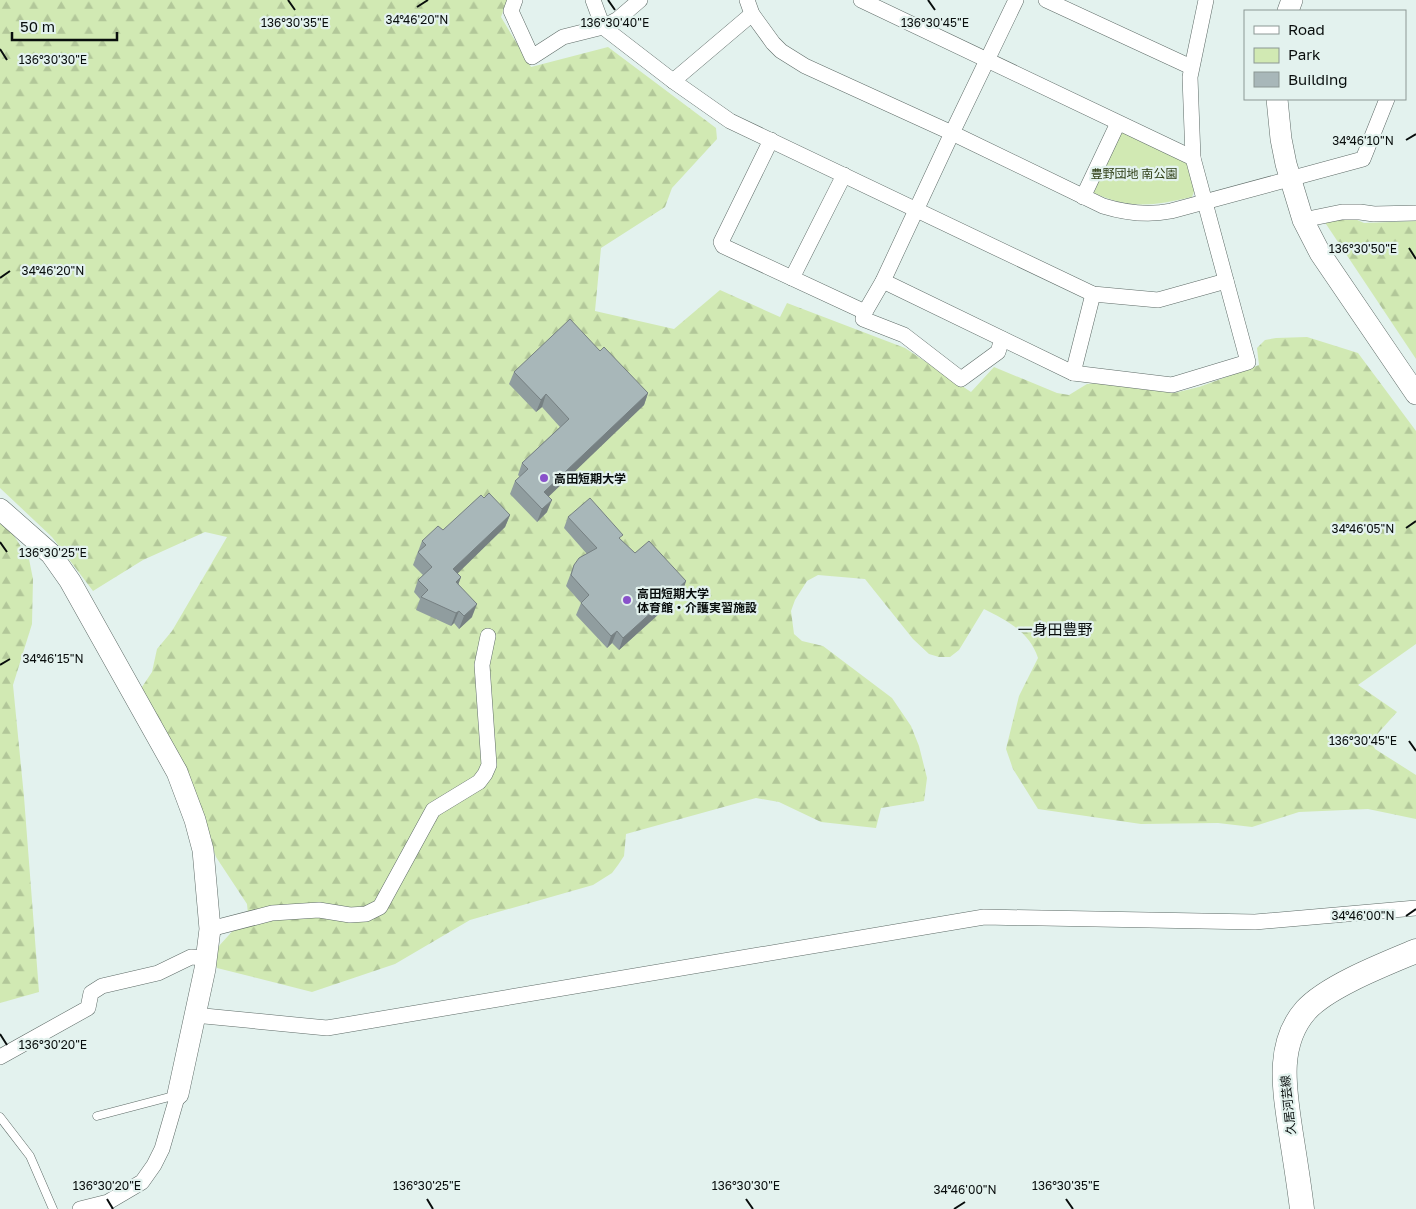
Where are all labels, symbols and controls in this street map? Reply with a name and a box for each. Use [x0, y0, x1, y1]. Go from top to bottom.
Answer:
scale bar [12, 10, 118, 42]
legend [1244, 10, 1406, 100]
text: 34°46'20"N [386, 12, 448, 27]
text: 136°30'35"E [261, 15, 329, 30]
text: 136°30'40"E [581, 15, 649, 30]
text: 136°30'45"E [901, 15, 969, 30]
text: 50 m [20, 17, 55, 35]
text: Road [1288, 20, 1325, 38]
text: Park [1288, 45, 1321, 63]
text: 136°30'30"E [19, 52, 87, 67]
text: Building [1288, 70, 1348, 88]
text: 34°46'10"N [1332, 133, 1394, 148]
park label: 豊野団地 南公園 [1090, 166, 1178, 181]
text: 136°30'50"E [1329, 241, 1397, 256]
text: 34°46'20"N [22, 263, 84, 278]
place label: 高田短期大学 [554, 471, 626, 486]
marker: 高田短期大学 [538, 472, 550, 484]
text: 34°46'05"N [1332, 521, 1394, 536]
text: 136°30'25"E [19, 545, 87, 560]
place label: 高田短期大学 体育館・介護実習施設 [637, 586, 757, 615]
marker: 高田短期大学 体育館・介護実習施設 [621, 594, 633, 606]
district label: 一身田豊野 [1017, 620, 1093, 638]
text: 34°46'15"N [22, 651, 84, 666]
text: 136°30'45"E [1329, 733, 1397, 748]
text: 34°46'00"N [1331, 908, 1395, 923]
text: 136°30'20"E [19, 1037, 87, 1052]
street label: 久居河芸線 [1277, 1074, 1299, 1136]
text: 136°30'20"E [73, 1178, 141, 1193]
text: 136°30'25"E [393, 1178, 461, 1193]
text: 136°30'30"E [712, 1178, 780, 1193]
text: 136°30'35"E [1032, 1178, 1100, 1193]
text: 34°46'00"N [933, 1182, 997, 1197]

